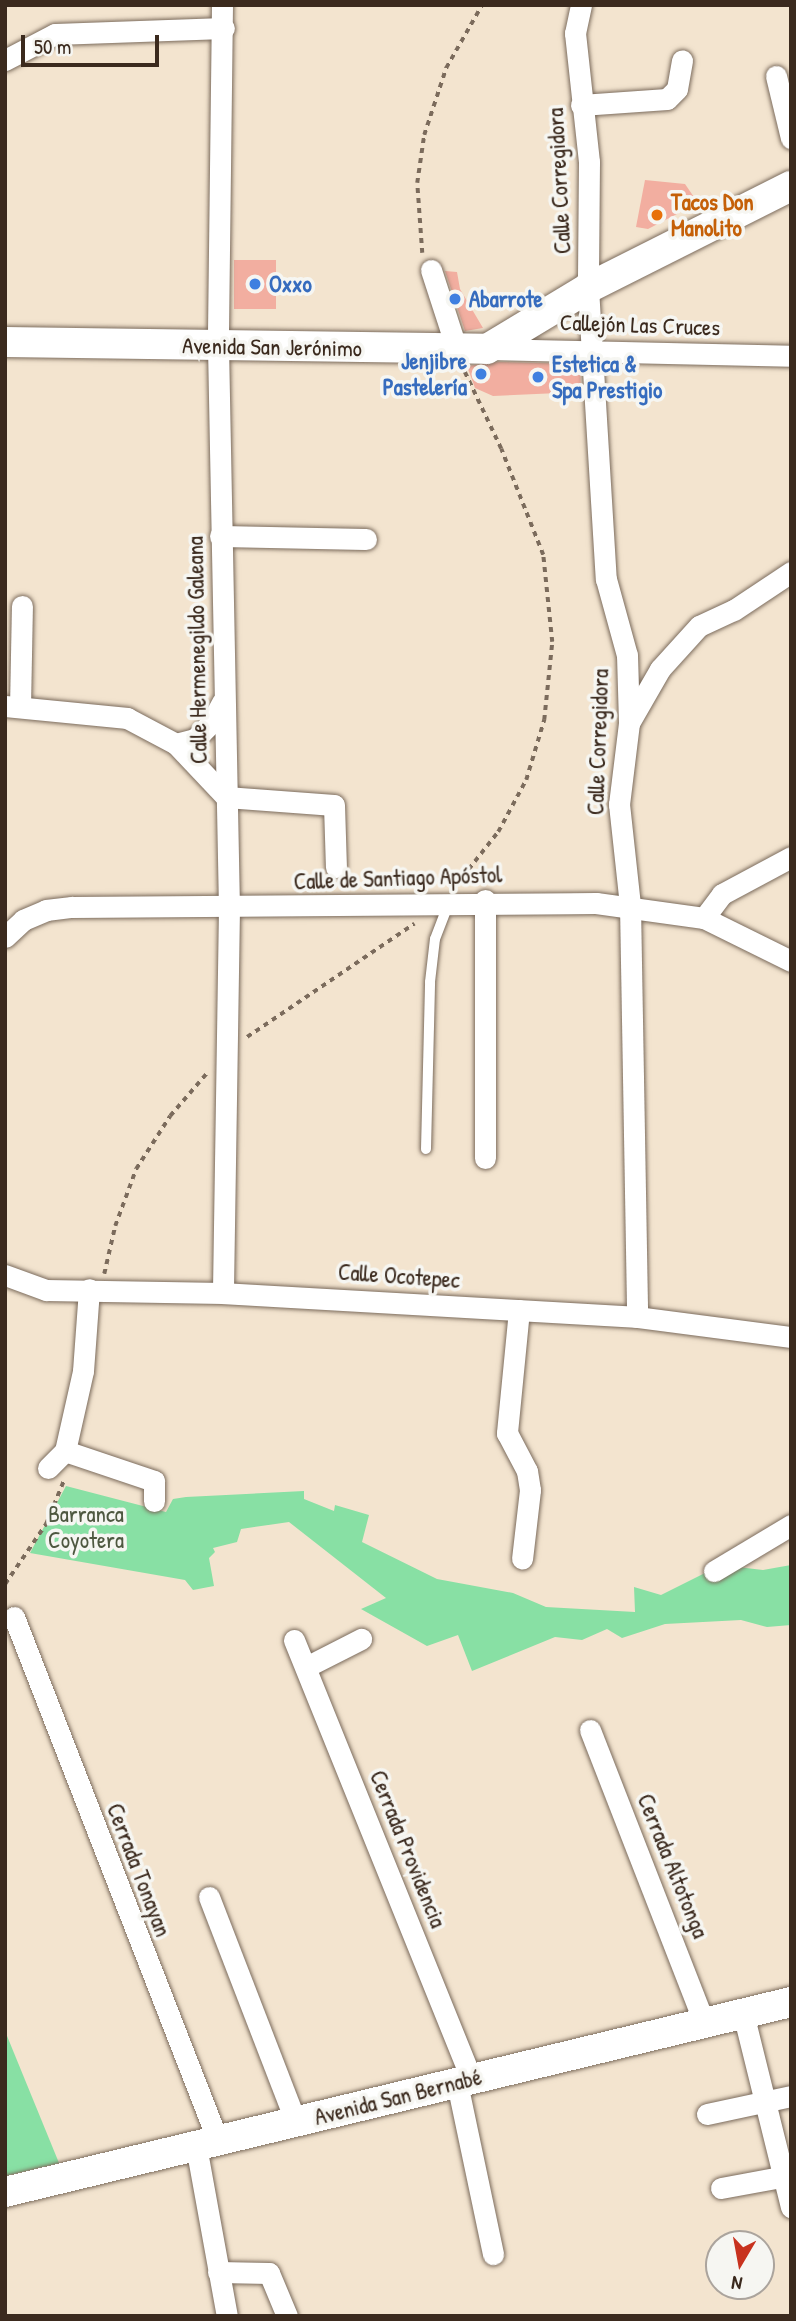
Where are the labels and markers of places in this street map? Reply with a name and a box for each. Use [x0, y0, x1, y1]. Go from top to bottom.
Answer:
place label: Tacos Don Manolito [671, 188, 754, 242]
marker: Tacos Don Manolito [649, 207, 665, 223]
place label: Oxxo [269, 270, 312, 298]
marker: Oxxo [247, 276, 263, 292]
place label: Abarrote [469, 285, 543, 313]
marker: Abarrote [447, 291, 463, 307]
place label: Jenjibre Pastelería [383, 347, 467, 401]
place label: Estetica & Spa Prestigio [552, 350, 662, 404]
marker: Jenjibre Pastelería [473, 366, 489, 382]
marker: Estetica & Spa Prestigio [530, 369, 546, 385]

